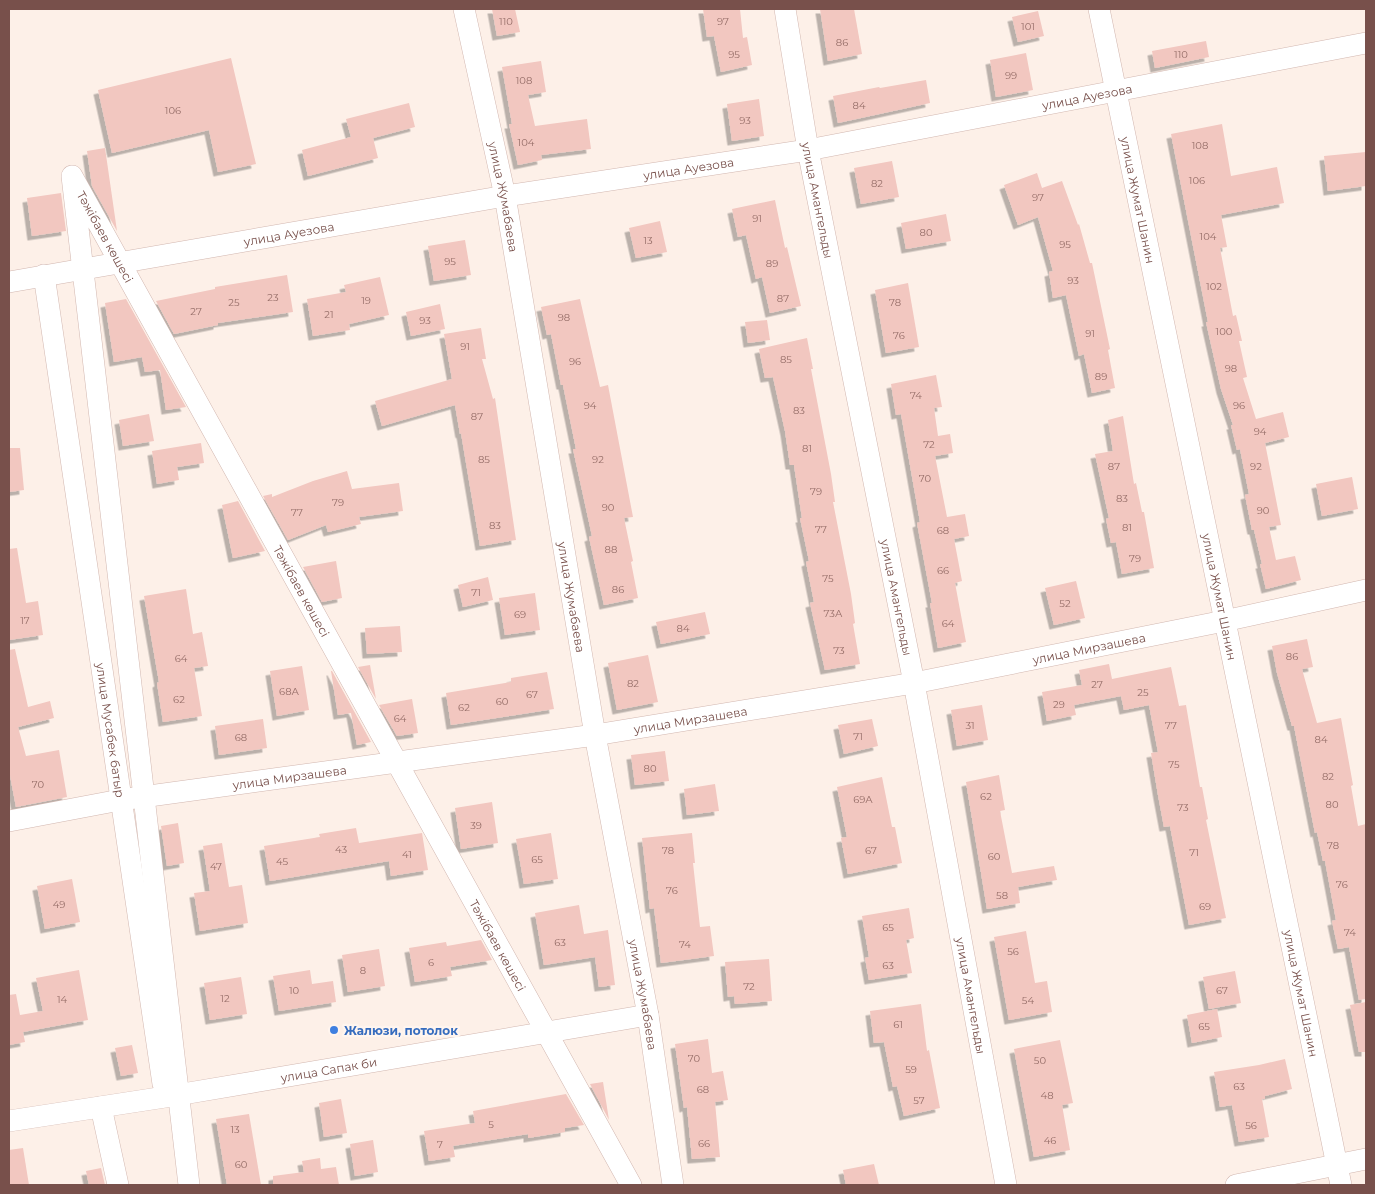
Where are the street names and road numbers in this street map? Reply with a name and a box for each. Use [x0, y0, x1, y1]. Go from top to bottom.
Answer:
street label: улица Ауезова [1040, 81, 1133, 113]
street label: улица Жумат Шанин [1118, 134, 1159, 265]
street label: улица Жумабаева [486, 139, 522, 253]
street label: улица Амангельды [799, 140, 837, 260]
street label: улица Ауезова [641, 154, 735, 183]
street label: Тәжібаев көшесі [74, 188, 137, 285]
street label: улица Ауезова [241, 218, 335, 249]
street label: улица Жумат Шанин [1199, 531, 1240, 661]
street label: улица Амангельды [878, 537, 916, 657]
street label: улица Жумабаева [555, 539, 589, 654]
street label: Тәжібаев көшесі [270, 542, 333, 639]
street label: улица Мирзашева [1030, 629, 1147, 667]
street label: улица Мусабек батыр [93, 661, 128, 799]
street label: улица Мирзашева [631, 703, 748, 736]
street label: улица Мирзашева [230, 762, 347, 792]
street label: Тәжібаев көшесі [467, 897, 529, 994]
street label: улица Жумат Шанин [1281, 928, 1322, 1058]
street label: улица Амангельды [953, 935, 989, 1055]
street label: улица Жумабаева [626, 937, 661, 1051]
street label: улица Сапак би [278, 1054, 378, 1085]

